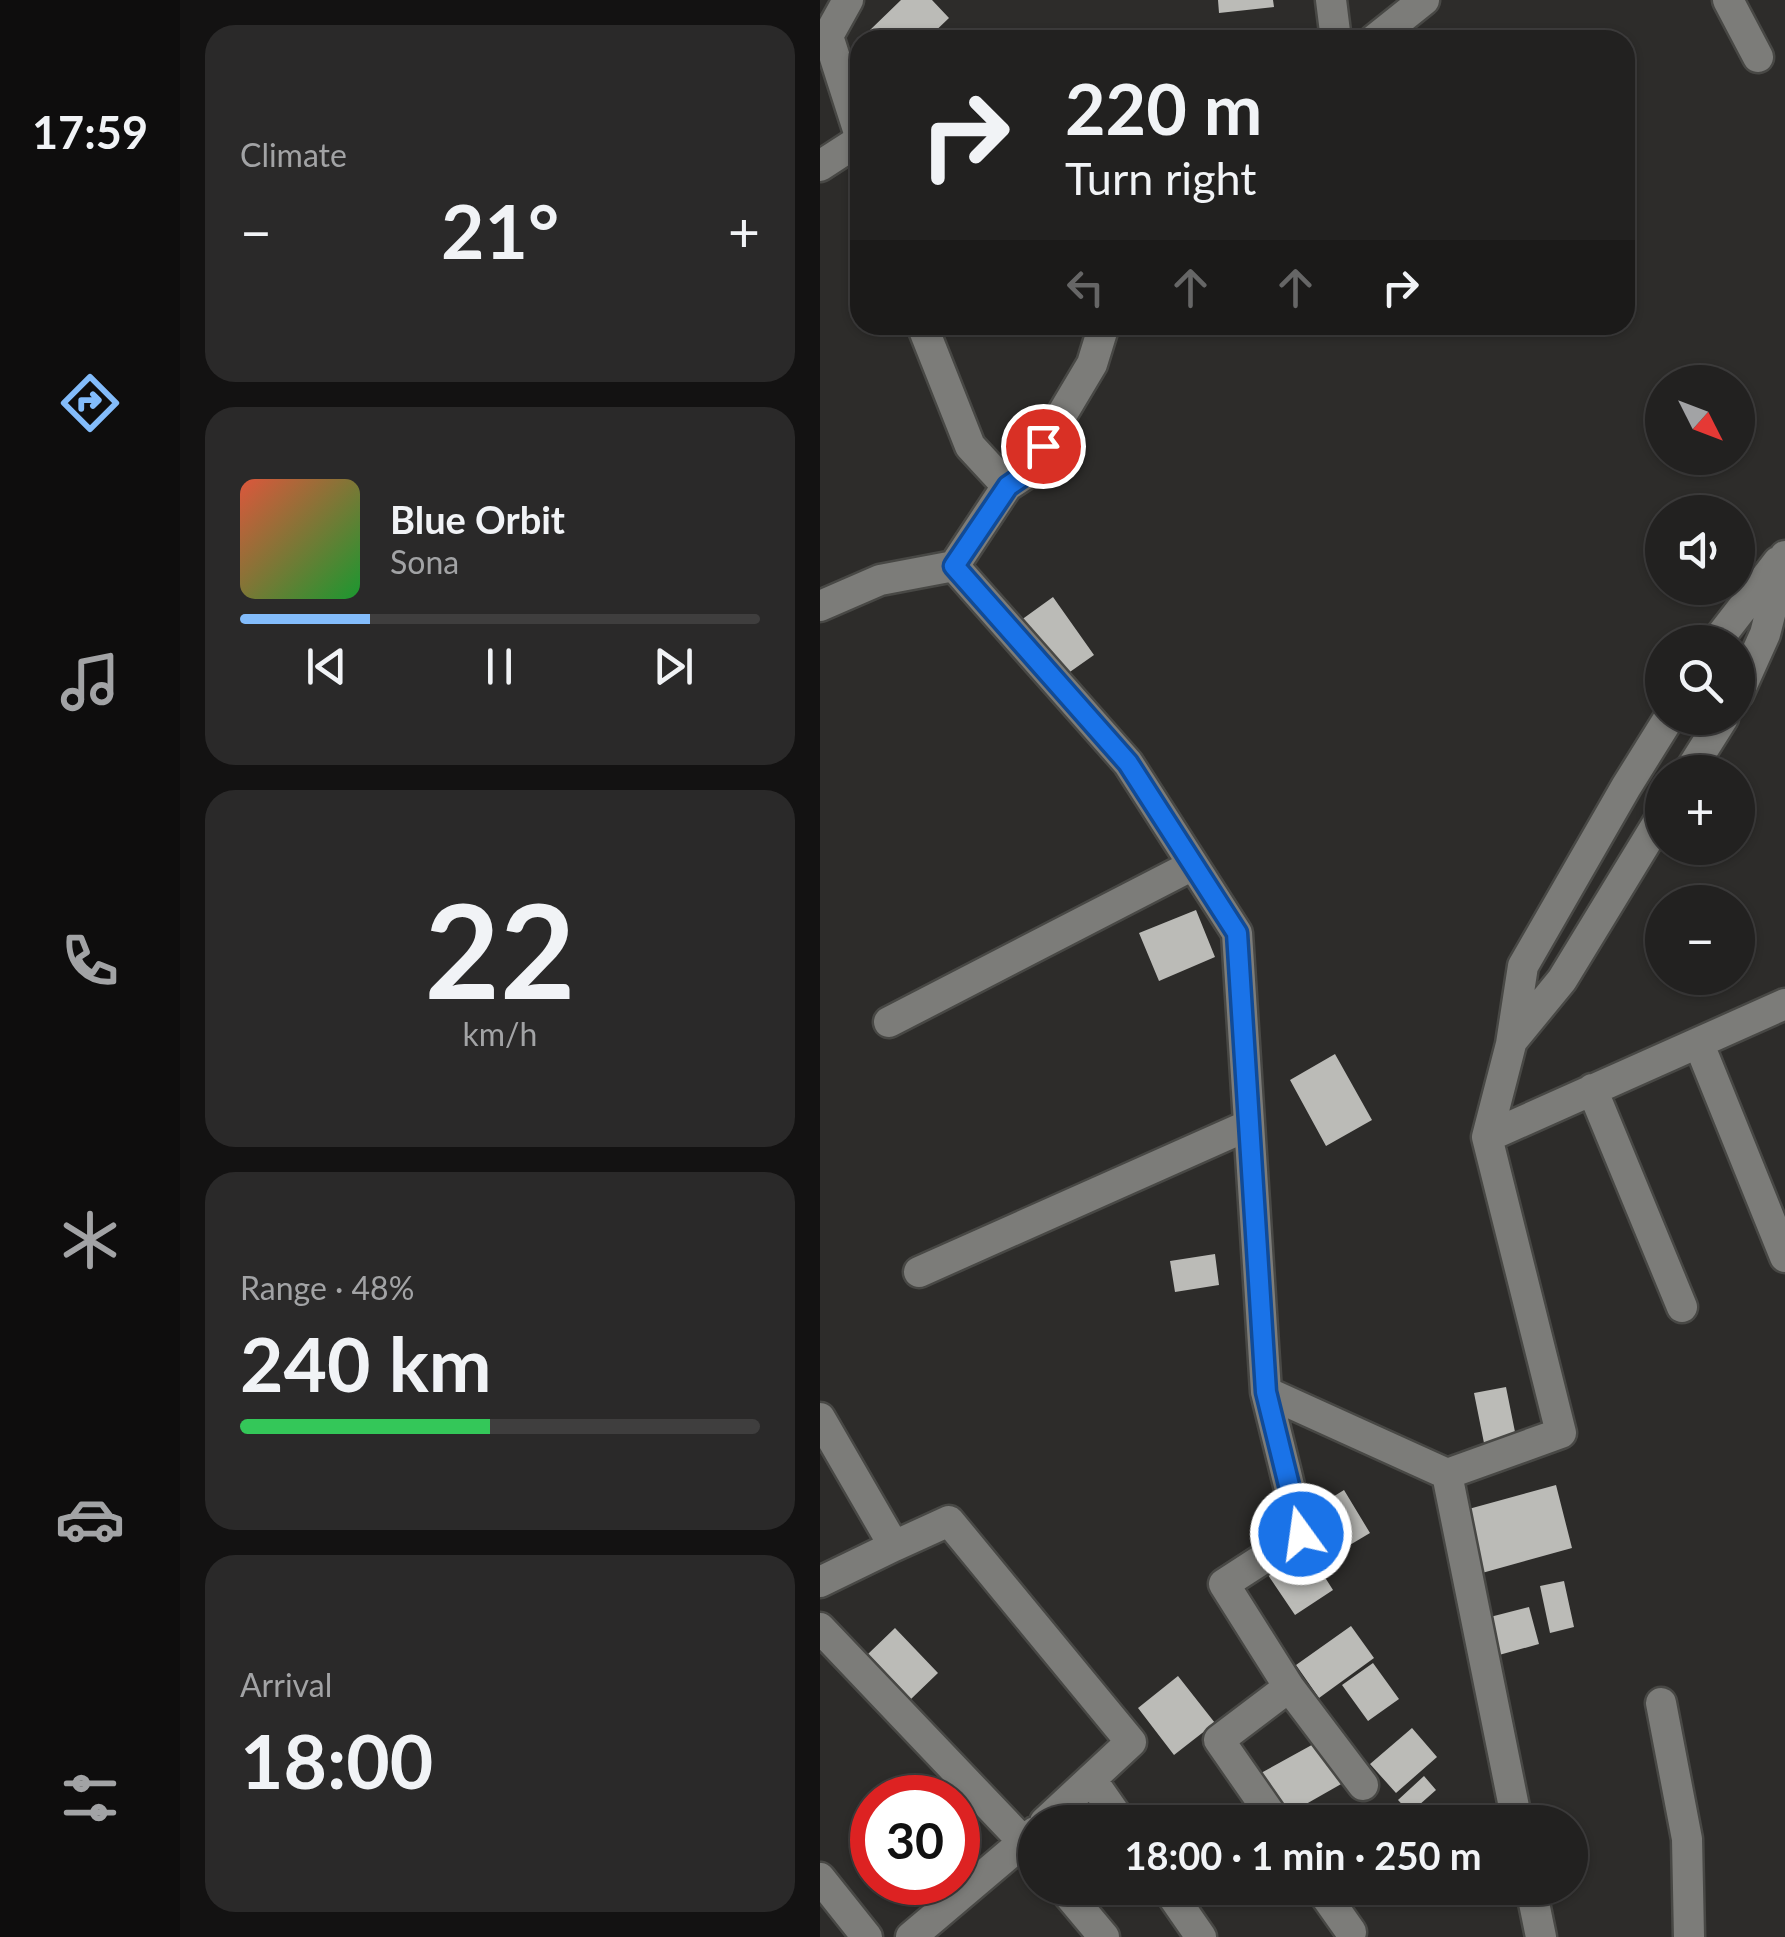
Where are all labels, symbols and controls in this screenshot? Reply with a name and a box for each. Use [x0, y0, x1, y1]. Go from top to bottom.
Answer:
text: 220 m [1065, 66, 1262, 150]
icon: right [900, 70, 1030, 200]
text: 17:59 [32, 105, 148, 159]
text: Climate [240, 135, 347, 174]
text: Turn right [1065, 151, 1256, 205]
text: 21° [441, 185, 559, 275]
text: − [240, 198, 272, 264]
text: + [728, 198, 760, 264]
icon: left [1058, 260, 1113, 315]
icon: ahead [1163, 260, 1218, 315]
icon: ahead [1268, 260, 1323, 315]
icon: right [1373, 260, 1428, 315]
north arrow [1645, 365, 1755, 475]
map controls [1645, 365, 1755, 995]
icon: directions [55, 368, 125, 438]
pin [1001, 404, 1086, 489]
icon: arrive [1016, 419, 1071, 474]
button: sound [1645, 495, 1755, 605]
text: Blue Orbit [390, 496, 565, 542]
text: Sona [390, 542, 459, 581]
button: search [1645, 625, 1755, 735]
icon: previous [299, 639, 354, 694]
icon: pause [472, 639, 527, 694]
icon: next [646, 639, 701, 694]
icon: music [55, 647, 125, 717]
button: + [1645, 755, 1755, 865]
text: 22 [425, 871, 575, 1027]
button: − [1645, 885, 1755, 995]
icon: phone [55, 926, 125, 996]
text: km/h [463, 1014, 537, 1053]
icon: climate [55, 1205, 125, 1275]
text: Range · 48% [240, 1268, 414, 1307]
text: 240 km [240, 1318, 492, 1408]
position arrow [1249, 1482, 1353, 1586]
icon: car [55, 1484, 125, 1554]
text: Arrival [240, 1665, 332, 1704]
text: 18:00 [240, 1715, 433, 1805]
icon: filters [55, 1763, 125, 1833]
speed limit sign: 30 [850, 1775, 980, 1905]
text: 18:00 · 1 min · 250 m [1124, 1832, 1482, 1878]

